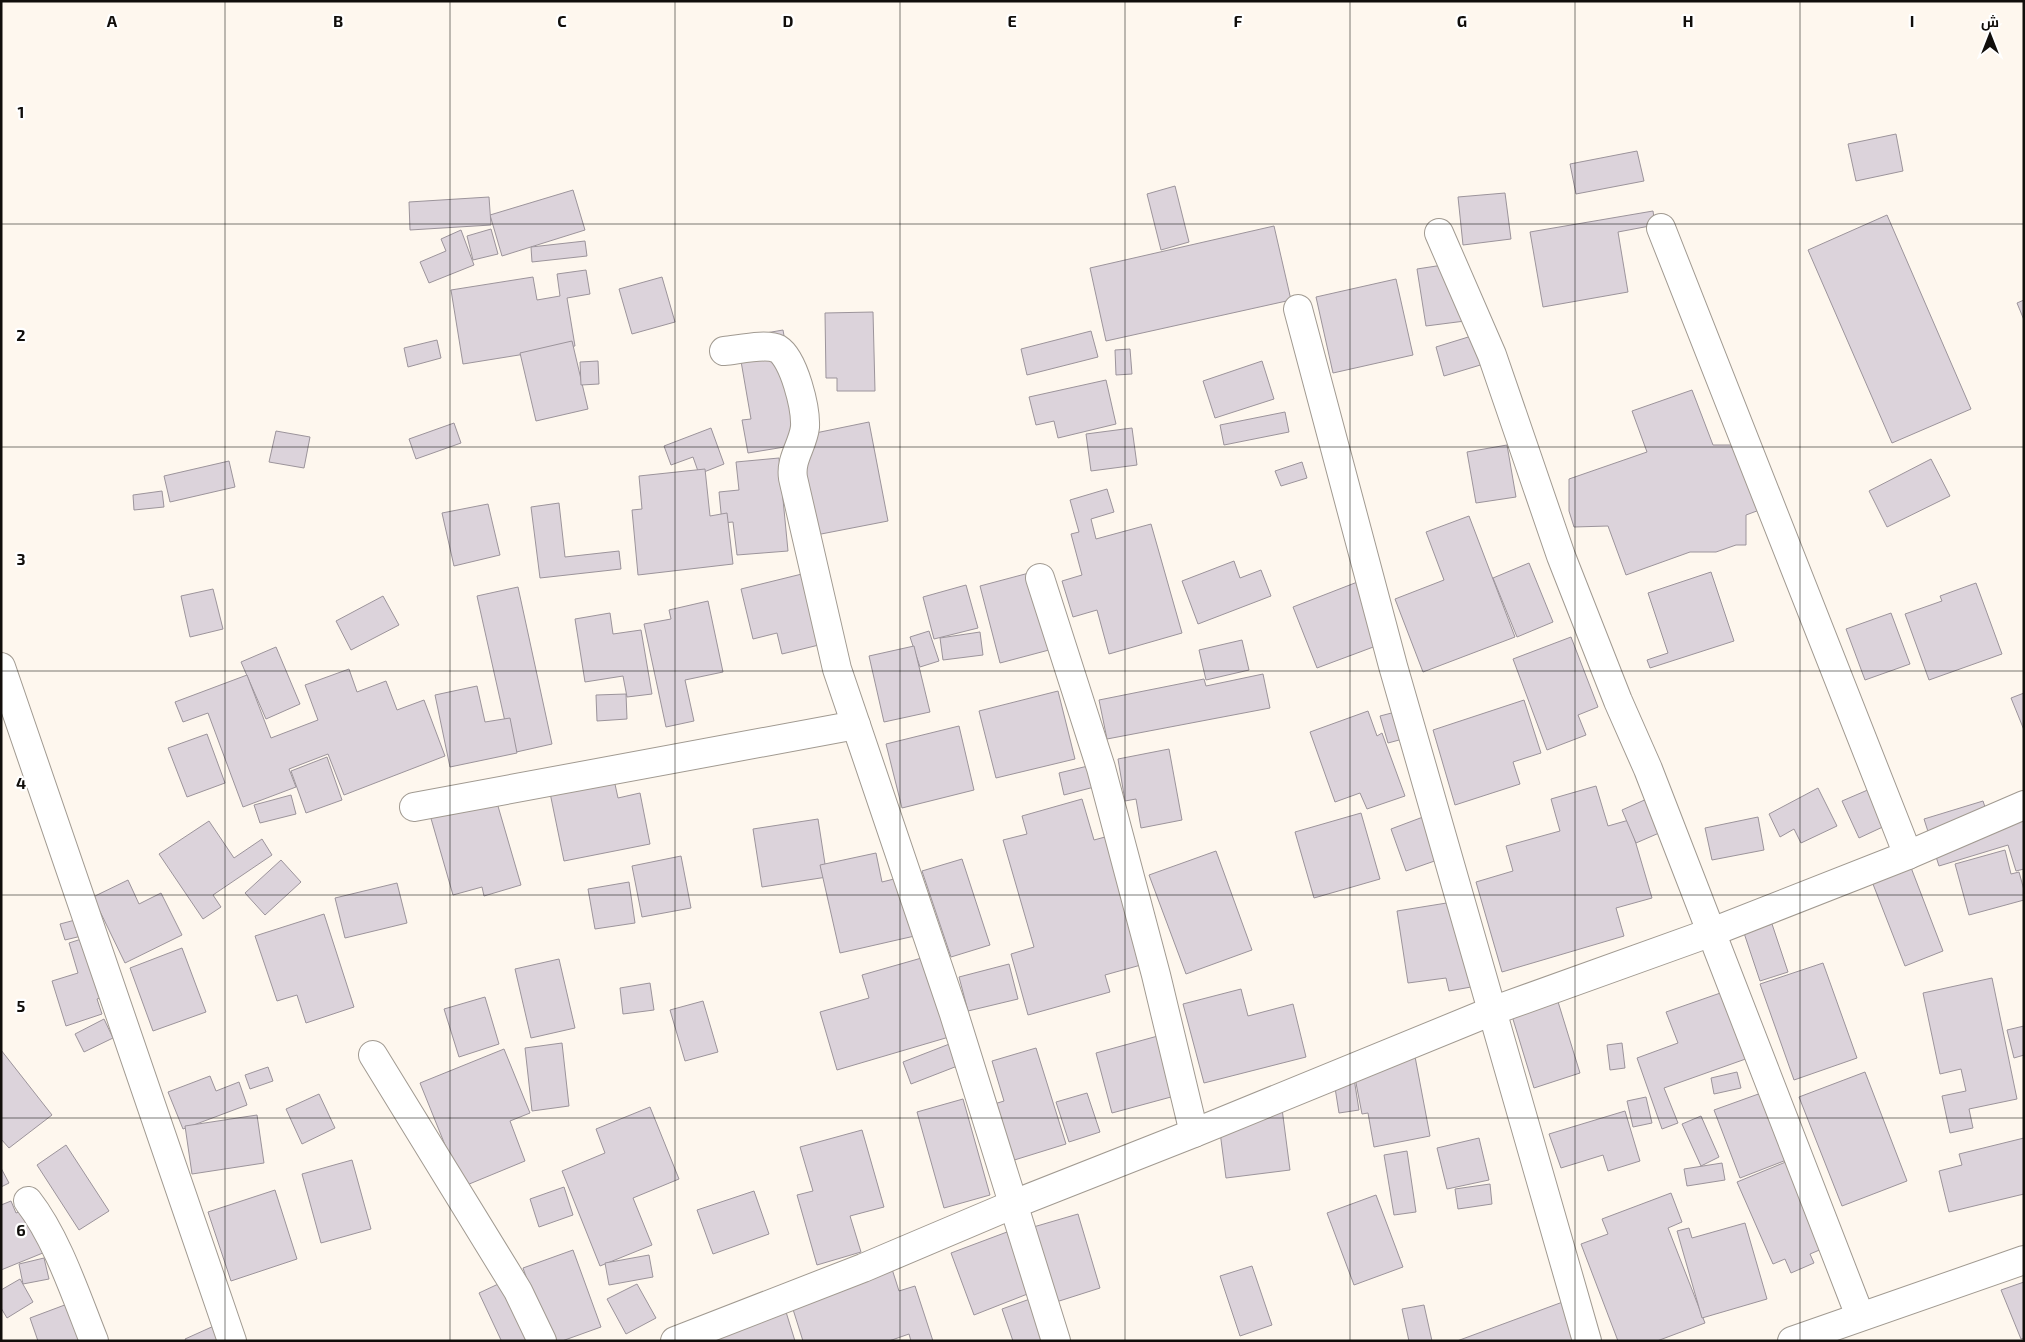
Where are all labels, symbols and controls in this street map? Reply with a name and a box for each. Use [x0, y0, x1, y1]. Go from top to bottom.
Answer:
north arrow [1965, 10, 2015, 60]
text: A [107, 11, 118, 30]
text: B [333, 11, 343, 30]
text: C [557, 11, 567, 30]
text: D [783, 11, 794, 30]
text: E [1007, 11, 1017, 30]
text: F [1234, 11, 1243, 30]
text: G [1457, 11, 1467, 30]
text: H [1682, 11, 1694, 30]
text: I [1910, 11, 1914, 30]
text: ش [1981, 13, 1999, 31]
text: 1 [18, 102, 24, 121]
text: 2 [16, 325, 26, 344]
text: 3 [16, 549, 26, 568]
text: 4 [16, 773, 26, 792]
text: 5 [17, 996, 26, 1015]
text: 6 [16, 1220, 26, 1239]

